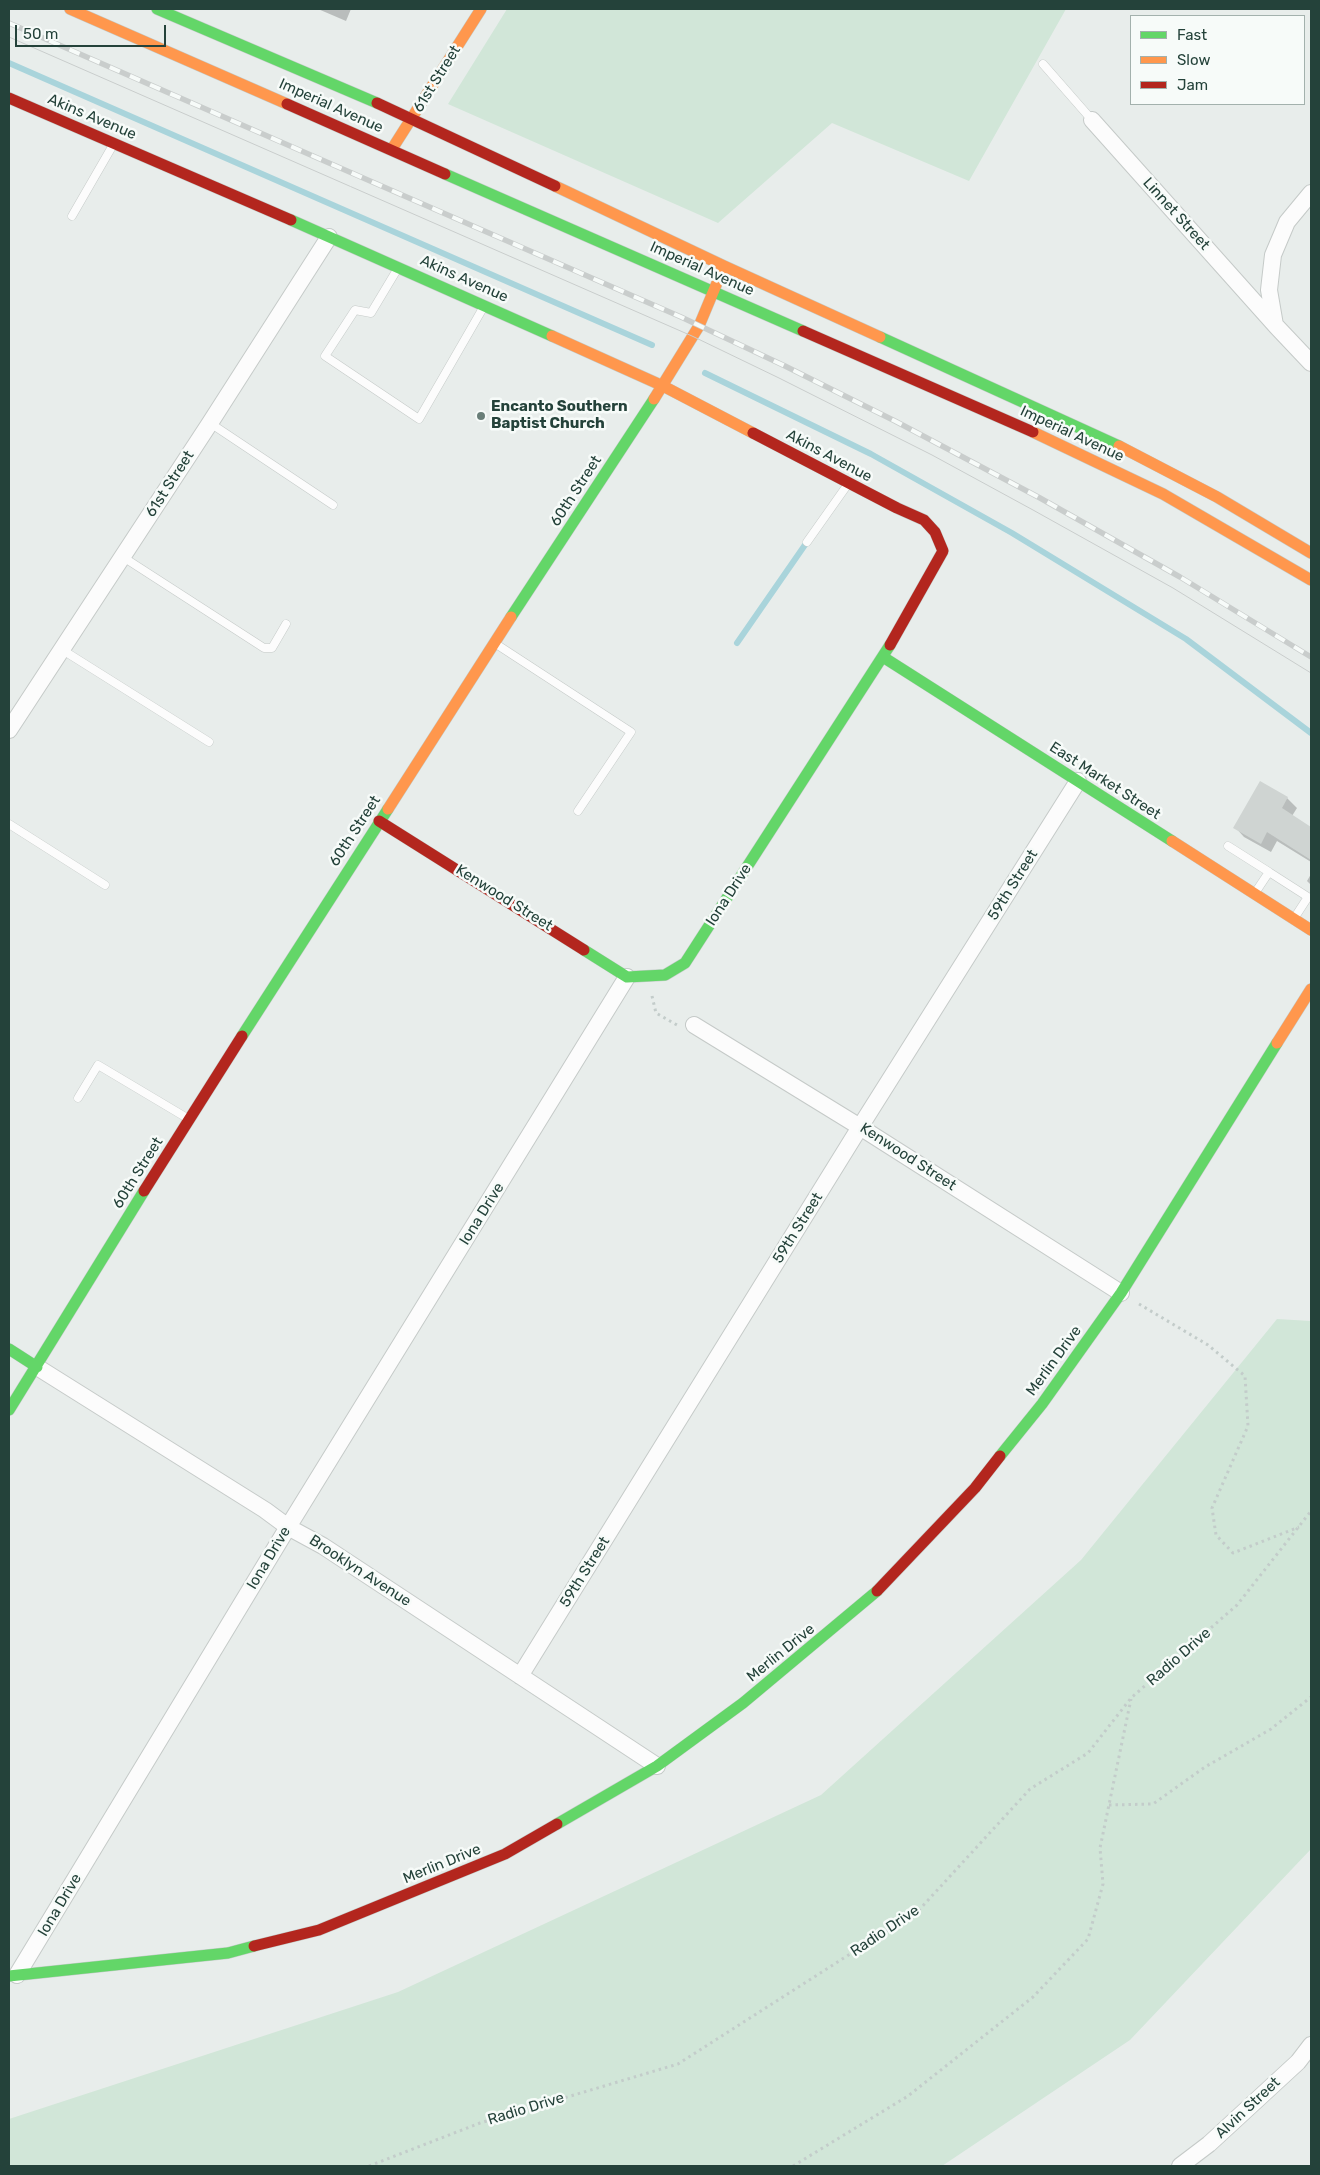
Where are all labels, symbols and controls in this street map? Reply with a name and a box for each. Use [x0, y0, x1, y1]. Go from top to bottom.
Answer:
scale bar [18, 15, 169, 47]
legend [1130, 15, 1305, 105]
text: 50 m [23, 25, 58, 43]
text: Fast [1177, 26, 1207, 44]
street label: 61st Street [409, 42, 465, 116]
text: Slow [1177, 51, 1210, 69]
street label: Imperial Avenue [276, 75, 386, 137]
text: Jam [1177, 76, 1208, 94]
street label: Akins Avenue [45, 90, 139, 144]
street label: Linnet Street [1139, 174, 1213, 254]
street label: Imperial Avenue [647, 238, 757, 300]
street label: Akins Avenue [417, 252, 511, 306]
place label: Encanto Southern Baptist Church [491, 398, 628, 433]
street label: Imperial Avenue [1017, 402, 1127, 466]
marker: Encanto Southern Baptist Church [475, 410, 487, 422]
street label: Akins Avenue [783, 426, 875, 486]
street label: 61st Street [142, 447, 198, 521]
street label: 60th Street [547, 452, 605, 530]
street label: East Market Street [1046, 738, 1164, 824]
street label: 60th Street [326, 792, 384, 870]
street label: 59th Street [984, 846, 1042, 924]
street label: Kenwood Street [452, 861, 556, 935]
street label: Iona Drive [702, 861, 756, 929]
street label: Kenwood Street [857, 1119, 959, 1195]
street label: 60th Street [109, 1134, 167, 1212]
street label: Iona Drive [456, 1180, 508, 1248]
street label: 59th Street [769, 1189, 827, 1267]
street label: Merlin Drive [1023, 1322, 1085, 1400]
street label: Iona Drive [243, 1523, 295, 1593]
street label: Brooklyn Avenue [306, 1531, 414, 1611]
street label: 59th Street [556, 1533, 614, 1611]
street label: Merlin Drive [743, 1620, 819, 1686]
street label: Radio Drive [1143, 1624, 1215, 1690]
street label: Merlin Drive [401, 1840, 483, 1888]
street label: Iona Drive [34, 1870, 86, 1940]
street label: Radio Drive [847, 1901, 923, 1961]
street label: Alvin Street [1212, 2074, 1284, 2142]
street label: Radio Drive [486, 2089, 566, 2129]

